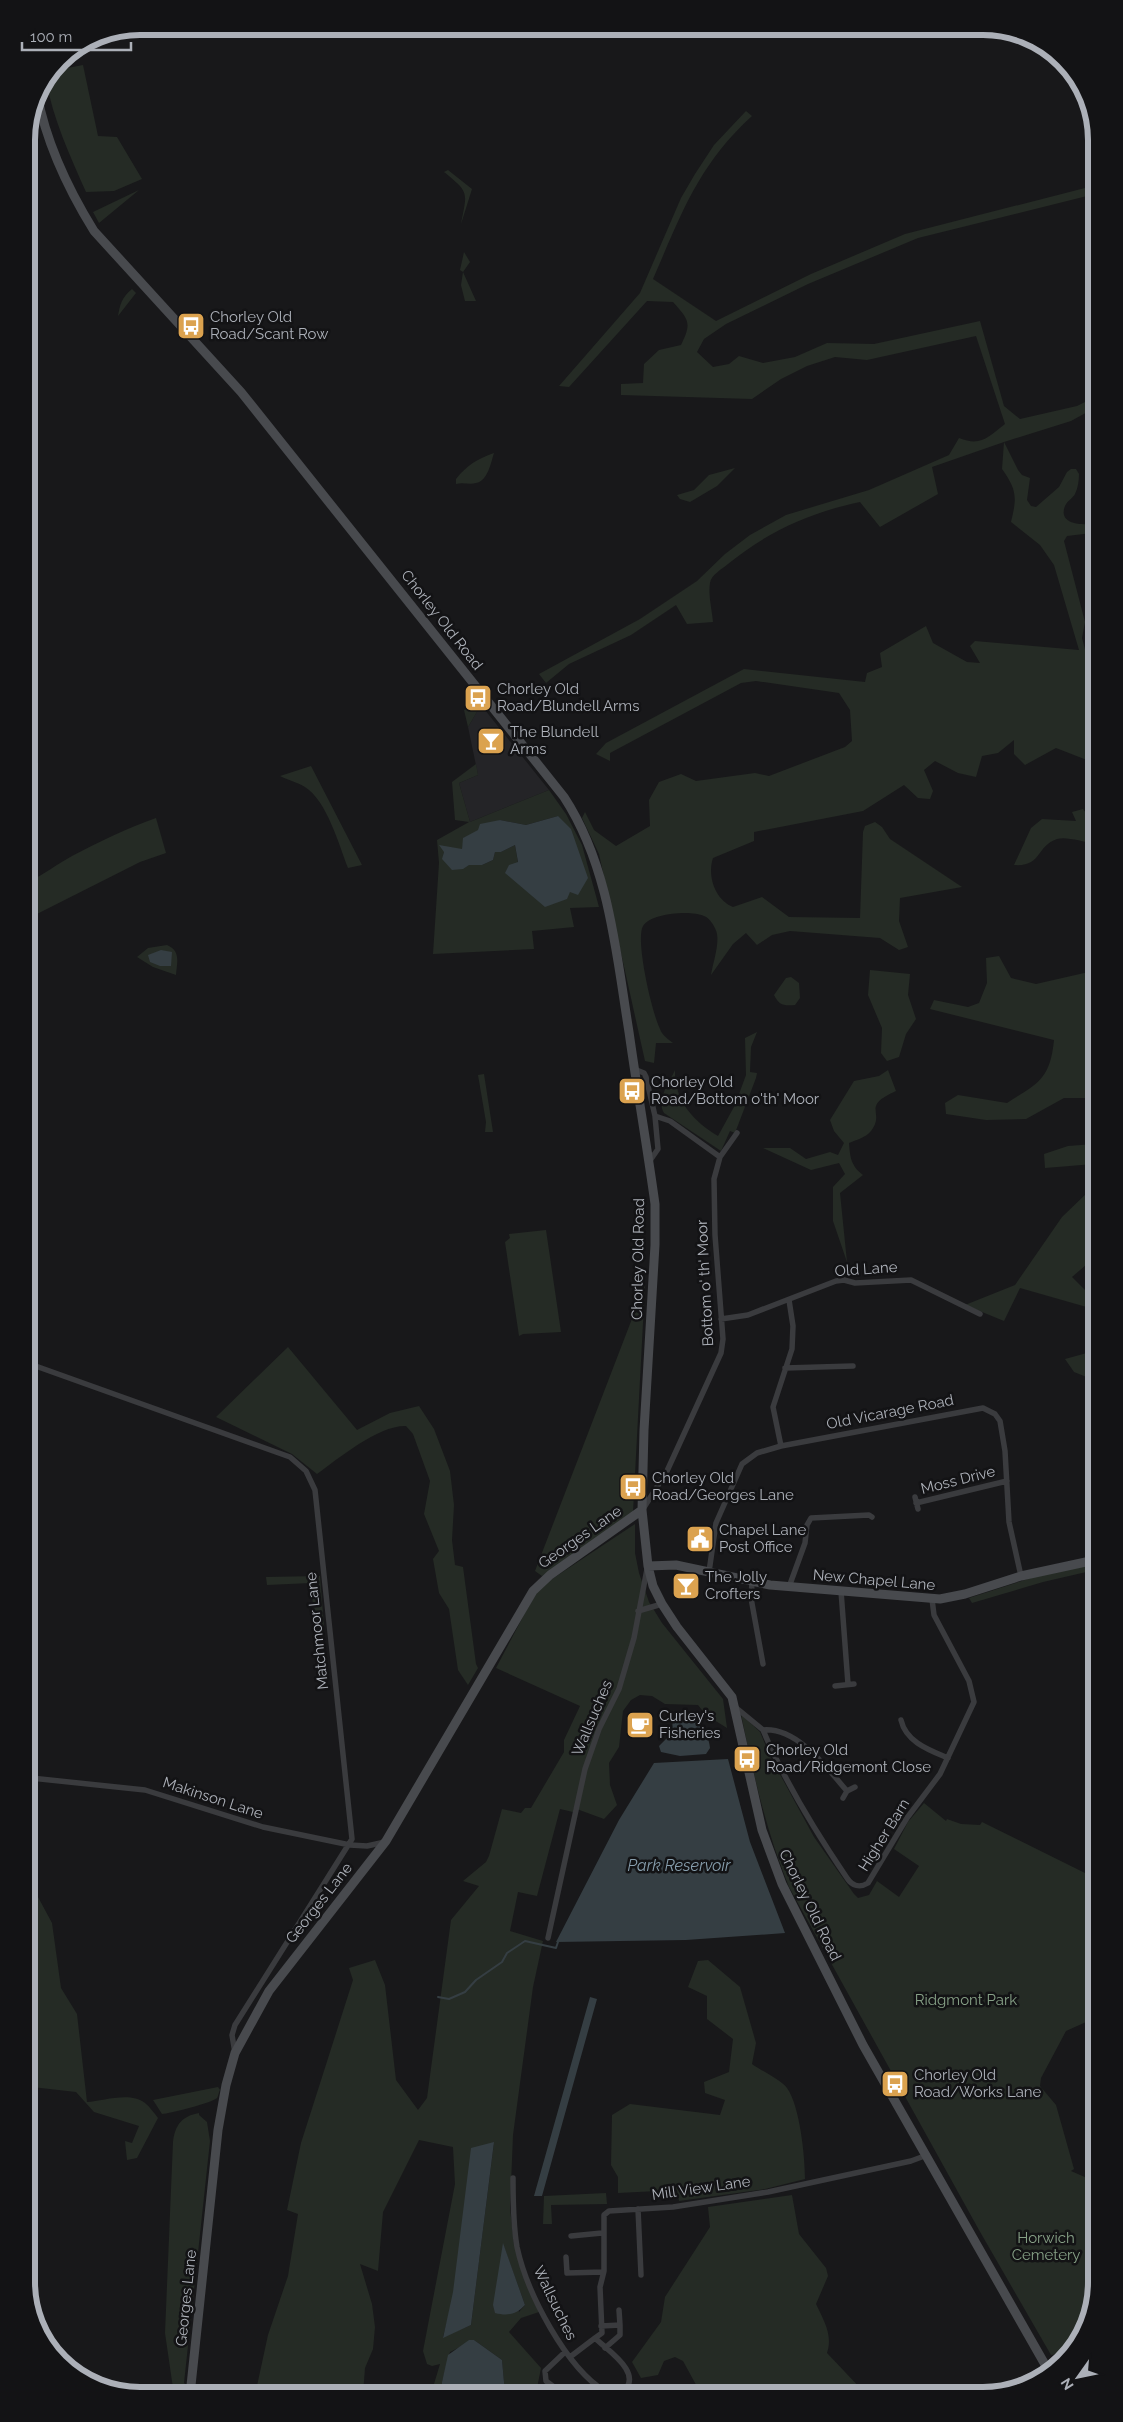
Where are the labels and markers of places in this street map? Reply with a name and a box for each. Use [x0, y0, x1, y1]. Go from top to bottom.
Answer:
place label: Chorley Old Road/Scant Row [210, 308, 328, 343]
bus stop icon: Chorley Old Road/Scant Row [176, 311, 206, 341]
place label: Chorley Old Road/Blundell Arms [497, 680, 639, 715]
bus stop icon: Chorley Old Road/Blundell Arms [463, 683, 493, 713]
place label: The Blundell Arms [510, 723, 599, 758]
bar icon: The Blundell Arms [476, 726, 506, 756]
place label: Chorley Old Road/Bottom o'th' Moor [651, 1073, 820, 1108]
bus stop icon: Chorley Old Road/Bottom o'th' Moor [617, 1076, 647, 1106]
place label: Chorley Old Road/Georges Lane [652, 1469, 794, 1504]
bus stop icon: Chorley Old Road/Georges Lane [618, 1472, 648, 1502]
place label: Chapel Lane Post Office [719, 1521, 806, 1556]
public building icon: Chapel Lane Post Office [685, 1524, 715, 1554]
place label: The Jolly Crofters [705, 1568, 767, 1603]
bar icon: The Jolly Crofters [671, 1571, 701, 1601]
place label: Curley's Fisheries [659, 1707, 721, 1742]
cafe icon: Curley's Fisheries [625, 1710, 655, 1740]
place label: Chorley Old Road/Ridgemont Close [766, 1741, 931, 1776]
bus stop icon: Chorley Old Road/Ridgemont Close [732, 1744, 762, 1774]
place label: Chorley Old Road/Works Lane [914, 2066, 1042, 2101]
bus stop icon: Chorley Old Road/Works Lane [880, 2069, 910, 2099]

